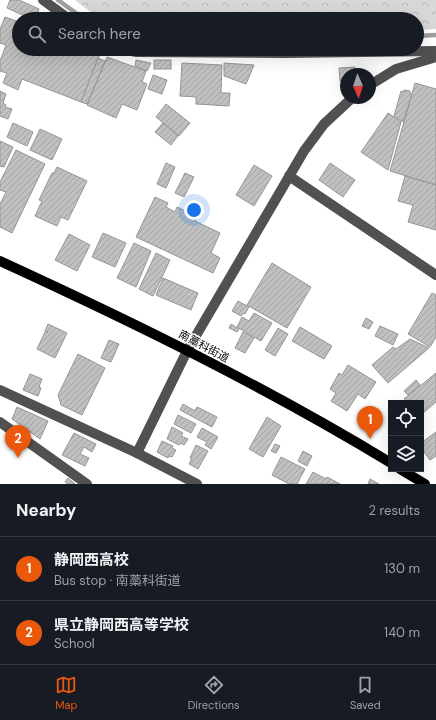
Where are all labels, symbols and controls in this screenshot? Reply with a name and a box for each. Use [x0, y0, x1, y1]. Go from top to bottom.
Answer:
search box [12, 12, 424, 56]
icon: search [26, 23, 48, 45]
text: Search here [58, 24, 141, 44]
north arrow [340, 68, 376, 104]
your location [184, 200, 204, 220]
street label: 南藁科街道 [176, 327, 232, 365]
map controls [388, 400, 424, 472]
button: locate [388, 400, 424, 436]
pin: 1 [357, 406, 383, 439]
pin: 2 [5, 425, 31, 458]
button: layers [388, 436, 424, 472]
text: Nearby [16, 499, 76, 521]
text: 2 results [369, 502, 420, 519]
text: 静岡西高校 [54, 550, 129, 570]
text: 1 [27, 560, 31, 577]
text: 130 m [384, 560, 420, 577]
text: Bus stop · 南藁科街道 [54, 572, 181, 589]
text: 県立静岡西高等学校 [54, 615, 189, 635]
text: 2 [25, 624, 33, 641]
text: 140 m [384, 624, 420, 641]
text: School [54, 635, 95, 652]
tab: Map [55, 674, 77, 712]
tab: Directions [188, 674, 240, 712]
tab: Saved [350, 674, 381, 712]

